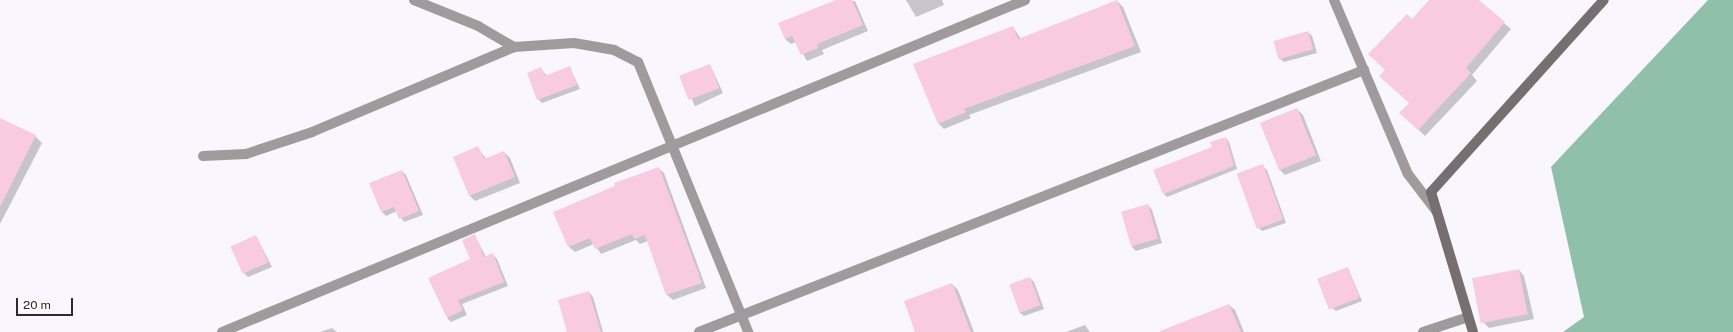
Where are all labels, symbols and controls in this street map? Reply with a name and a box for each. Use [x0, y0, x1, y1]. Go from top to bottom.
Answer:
scale bar [18, 290, 75, 316]
text: 20 m [23, 298, 51, 312]

